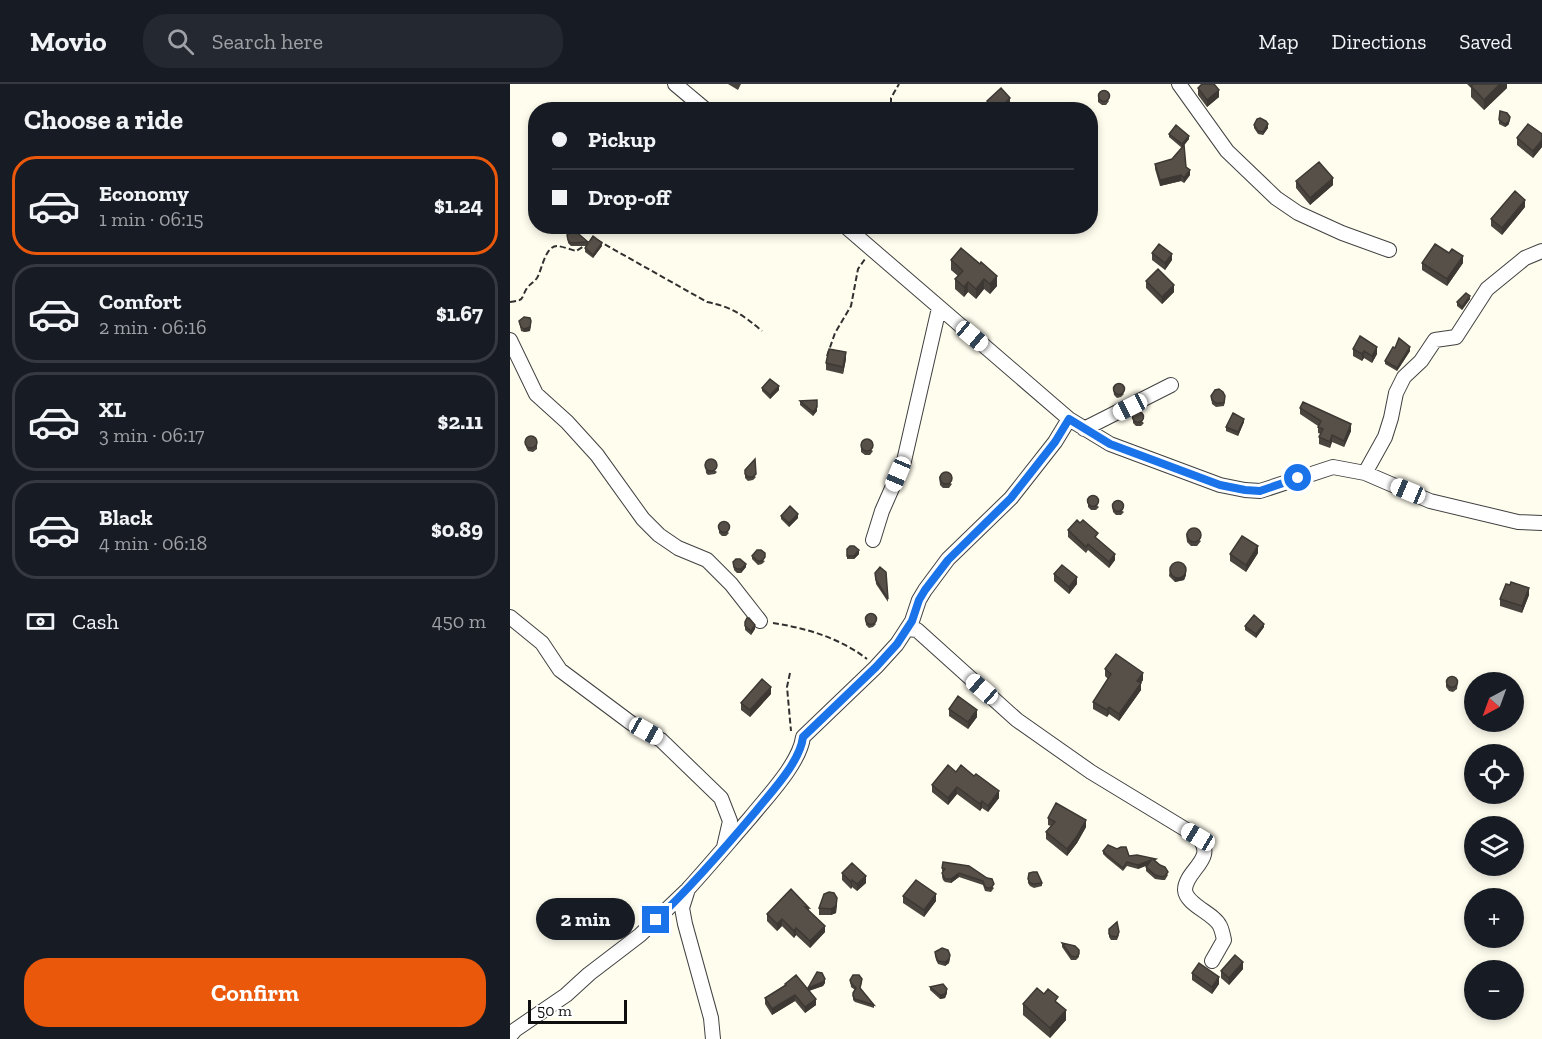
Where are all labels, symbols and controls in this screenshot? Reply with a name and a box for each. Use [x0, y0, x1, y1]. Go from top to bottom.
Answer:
search box [143, 14, 563, 68]
text: Movio [30, 25, 107, 58]
icon: search [164, 25, 197, 58]
text: Search here [212, 28, 323, 55]
text: Map [1259, 29, 1299, 54]
text: Directions [1332, 29, 1426, 54]
text: Saved [1459, 29, 1512, 54]
text: Choose a ride [24, 104, 183, 136]
text: Pickup [588, 126, 656, 153]
icon: car [27, 179, 81, 233]
text: Economy [99, 180, 189, 207]
text: Drop-off [588, 184, 670, 211]
text: $1.24 [434, 192, 483, 219]
text: 1 min · 06:15 [99, 207, 204, 231]
icon: car [27, 287, 81, 341]
text: Comfort [99, 288, 181, 315]
text: $1.67 [436, 300, 483, 327]
text: 2 min · 06:16 [99, 315, 207, 339]
car [952, 318, 992, 354]
car [1110, 391, 1150, 423]
icon: car [27, 395, 81, 449]
text: XL [99, 396, 126, 423]
text: $2.11 [438, 408, 483, 435]
text: 3 min · 06:17 [99, 423, 205, 447]
car [883, 454, 913, 494]
route start [1284, 464, 1311, 491]
car [1388, 476, 1428, 506]
icon: car [27, 503, 81, 557]
text: Black [99, 504, 153, 531]
text: $0.89 [431, 516, 483, 543]
text: 4 min · 06:18 [99, 531, 207, 555]
icon: cash [24, 605, 57, 638]
text: Cash [72, 608, 119, 635]
text: 450 m [432, 609, 486, 633]
car [963, 670, 1001, 708]
north arrow [1464, 672, 1524, 732]
map controls [1464, 672, 1524, 1020]
car [626, 714, 666, 748]
button: locate [1464, 744, 1524, 804]
button: layers [1464, 816, 1524, 876]
car [1178, 820, 1218, 854]
button: + [1464, 888, 1524, 948]
callout: 2 min [536, 899, 635, 941]
route end [642, 906, 669, 933]
text: 2 min [561, 907, 610, 931]
button: Confirm [24, 958, 486, 1027]
button: − [1464, 960, 1524, 1020]
scale bar [528, 997, 627, 1024]
text: 50 m [537, 1001, 572, 1020]

